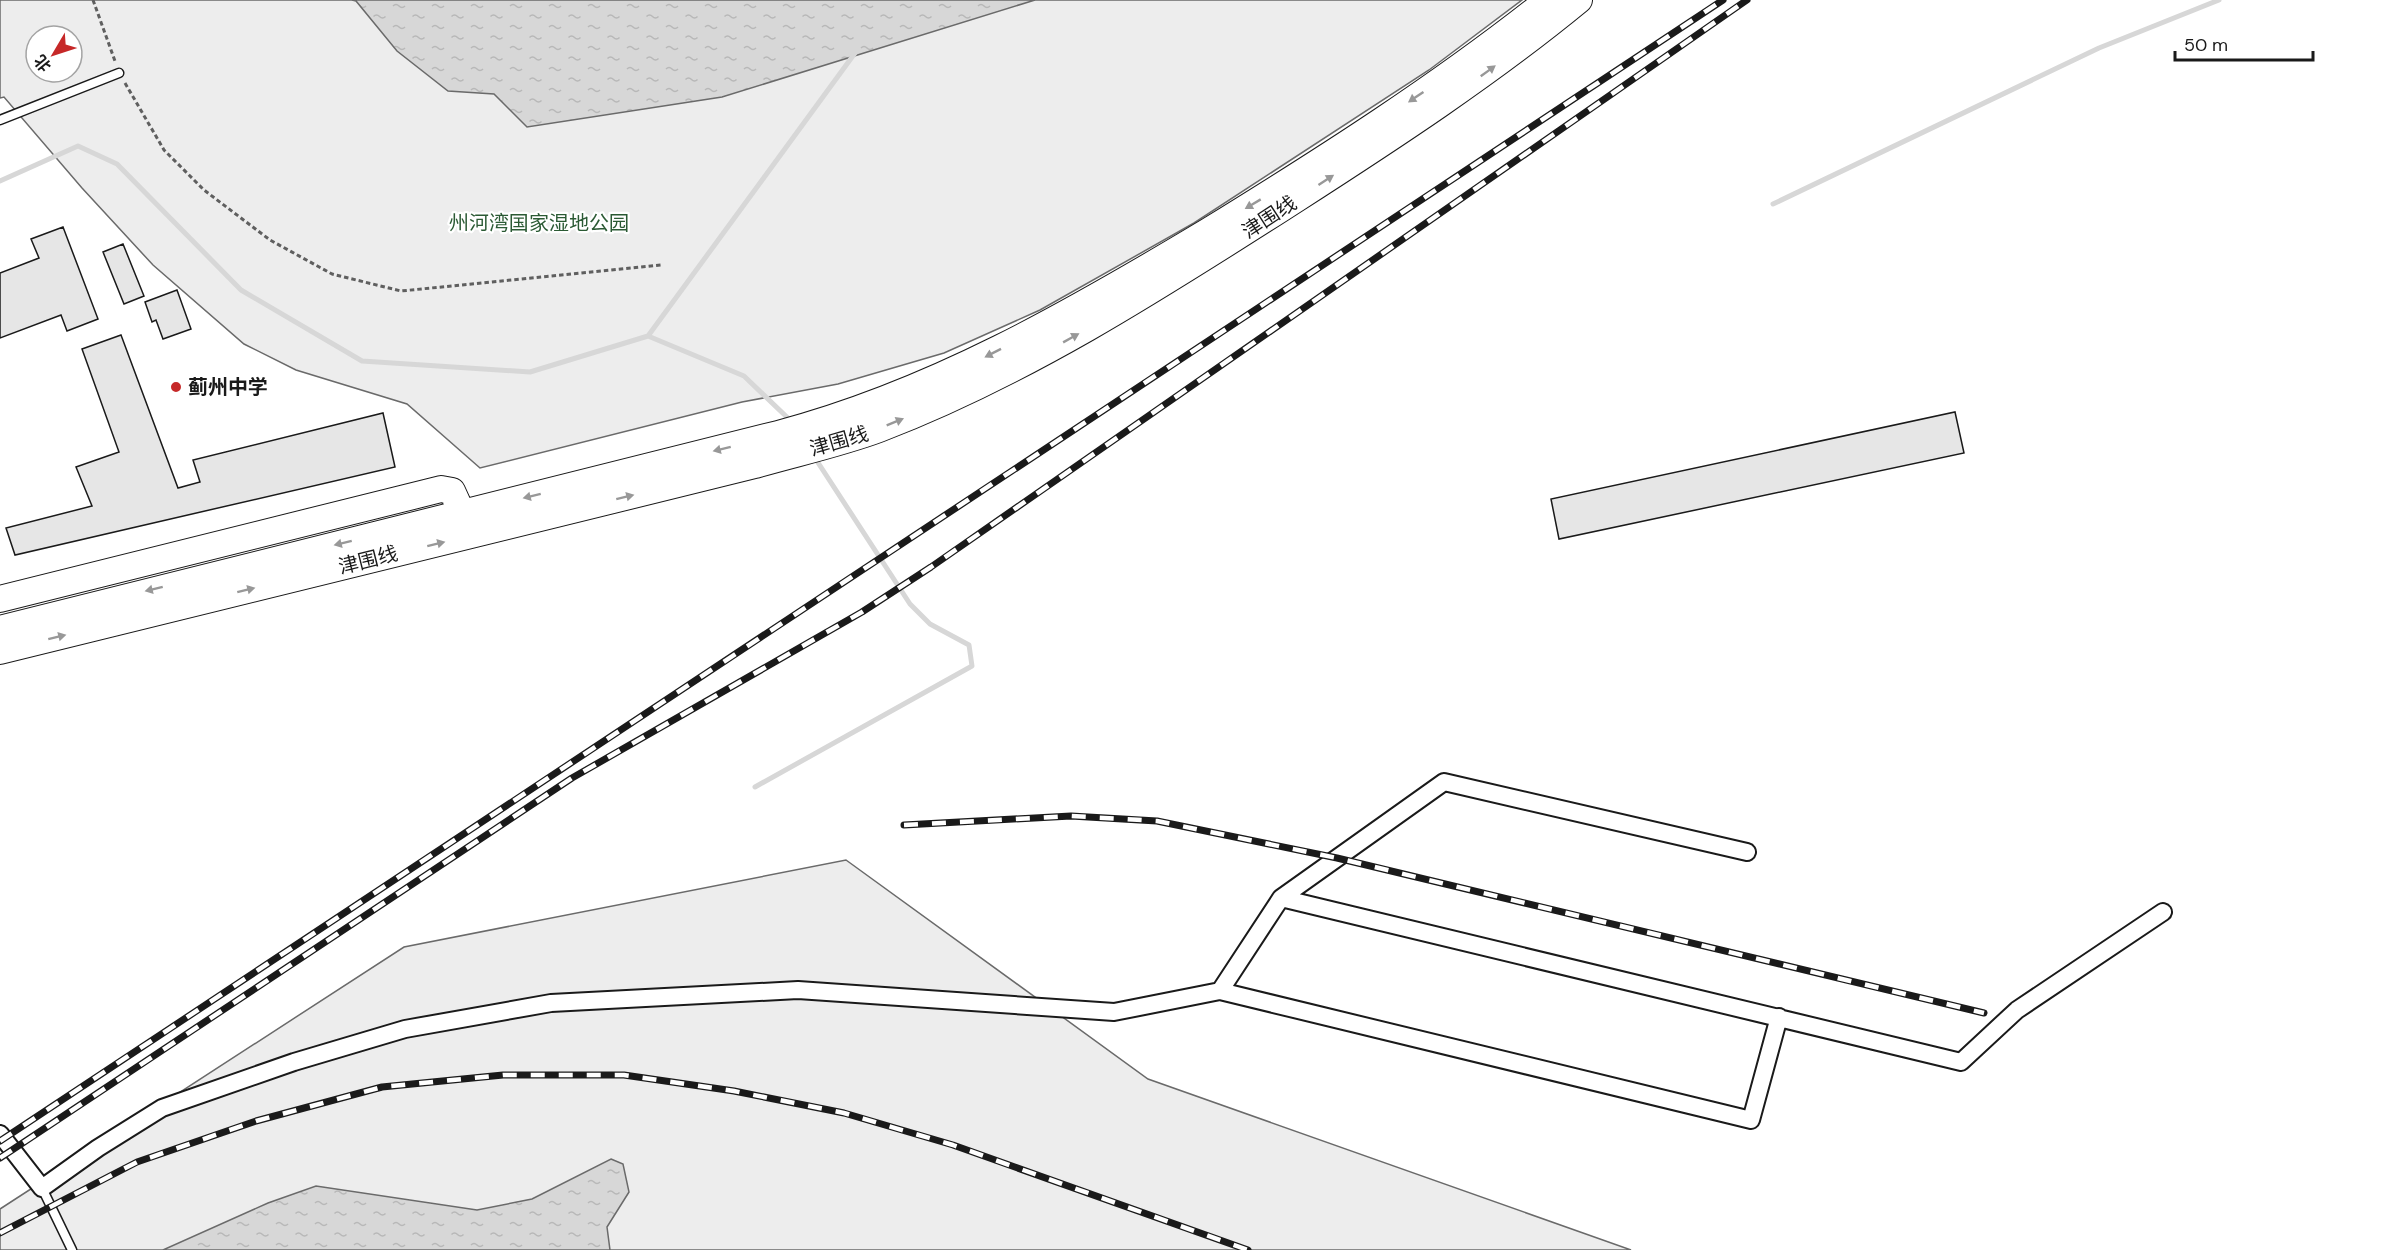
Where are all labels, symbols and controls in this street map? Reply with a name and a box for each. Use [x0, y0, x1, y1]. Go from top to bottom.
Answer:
north arrow [24, 24, 84, 84]
scale bar [2175, 24, 2313, 62]
text: 50 m [2184, 33, 2228, 57]
text: 北 [30, 50, 56, 76]
one-way arrow [1479, 65, 1495, 77]
one-way arrow [1409, 91, 1425, 103]
one-way arrow [1317, 174, 1333, 186]
street label: 津围线 [1237, 190, 1301, 244]
one-way arrow [1245, 198, 1261, 209]
park label: 州河湾国家湿地公园 [449, 210, 629, 236]
one-way arrow [1063, 333, 1080, 343]
one-way arrow [985, 349, 1002, 358]
place label: 蓟州中学 [188, 374, 268, 400]
marker: 蓟州中学 [169, 380, 183, 394]
one-way arrow [886, 417, 904, 426]
street label: 津围线 [807, 420, 871, 462]
one-way arrow [712, 444, 731, 454]
one-way arrow [523, 491, 542, 501]
one-way arrow [616, 491, 634, 501]
one-way arrow [334, 538, 352, 548]
one-way arrow [426, 538, 445, 548]
street label: 津围线 [336, 540, 400, 580]
one-way arrow [145, 585, 163, 595]
one-way arrow [237, 585, 255, 595]
one-way arrow [48, 631, 66, 641]

